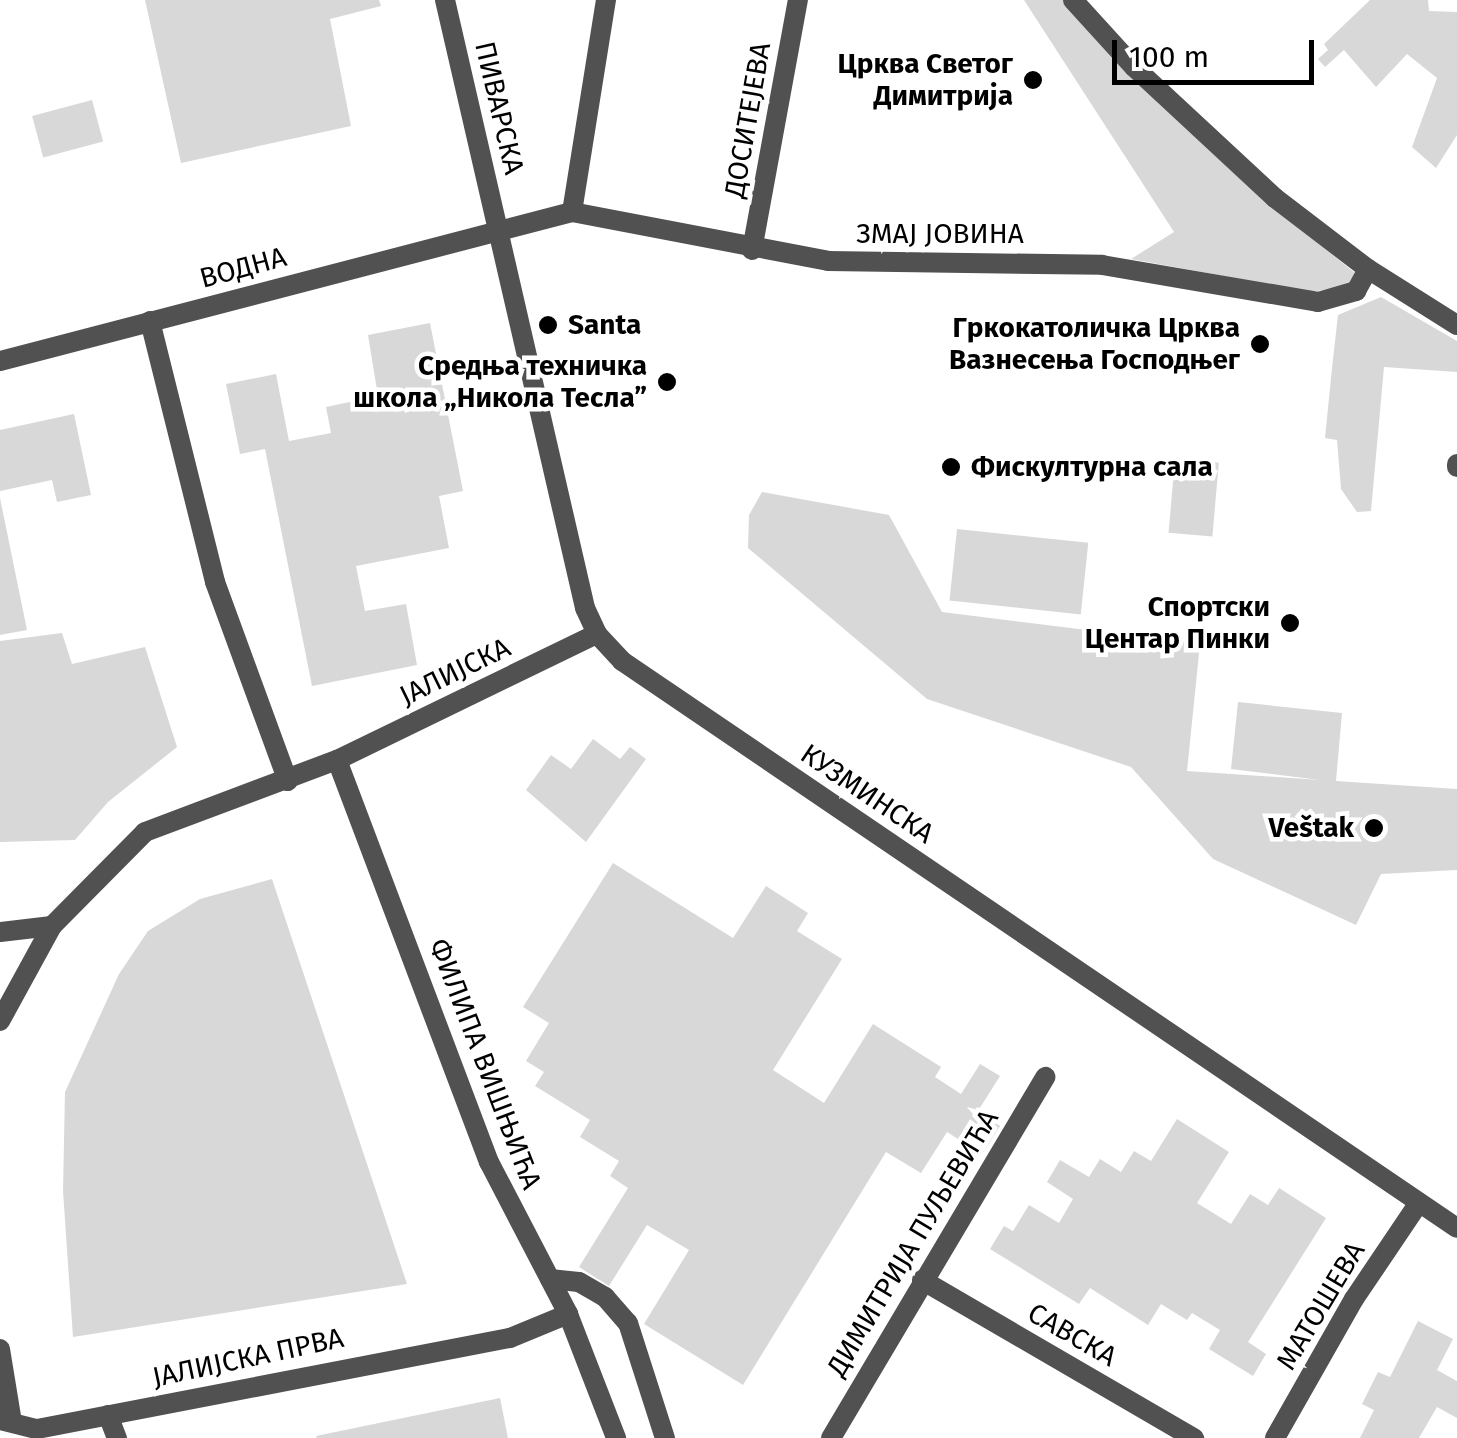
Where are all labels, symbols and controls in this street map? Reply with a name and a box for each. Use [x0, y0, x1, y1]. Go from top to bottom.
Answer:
scale bar [1117, 20, 1320, 82]
street label: ПИВАРСКА [467, 38, 531, 178]
text: 100 m [1129, 39, 1209, 75]
street label: ДОСИТЕЈЕВА [718, 40, 778, 200]
place label: Црква Светог Димитрија [838, 47, 1013, 113]
marker: Црква Светог Димитрија [1022, 69, 1044, 91]
street label: ЗМАЈ ЈОВИНА [856, 217, 1024, 251]
street label: ВОДНА [196, 240, 290, 296]
place label: Santa [568, 308, 641, 342]
place label: Гркокатоличка Црква Вазнесења Господњег [949, 311, 1240, 377]
marker: Santa [537, 314, 559, 336]
marker: Гркокатоличка Црква Вазнесења Господњег [1249, 333, 1271, 355]
place label: Средња техничка школа „Никола Тесла” [353, 349, 647, 415]
marker: Средња техничка школа „Никола Тесла” [656, 371, 678, 393]
place label: Фискултурна сала [971, 450, 1213, 484]
marker: Фискултурна сала [940, 456, 962, 478]
place label: Спортски Центар Пинки [1085, 590, 1270, 656]
marker: Спортски Центар Пинки [1279, 612, 1301, 634]
street label: ЈАЛИЈСКА [394, 631, 516, 713]
street label: КУЗМИНСКА [794, 737, 940, 851]
place label: Veštak [1268, 811, 1354, 845]
marker: Veštak [1363, 817, 1385, 839]
street label: ФИЛИПА ВИШЊИЋА [422, 934, 548, 1194]
street label: ДИМИТРИЈА ПУЉЕВИЋА [820, 1104, 1006, 1382]
street label: МАТОШЕВА [1270, 1236, 1372, 1376]
street label: САВСКА [1022, 1296, 1122, 1374]
street label: ЈАЛИЈСКА ПРВА [149, 1321, 347, 1395]

